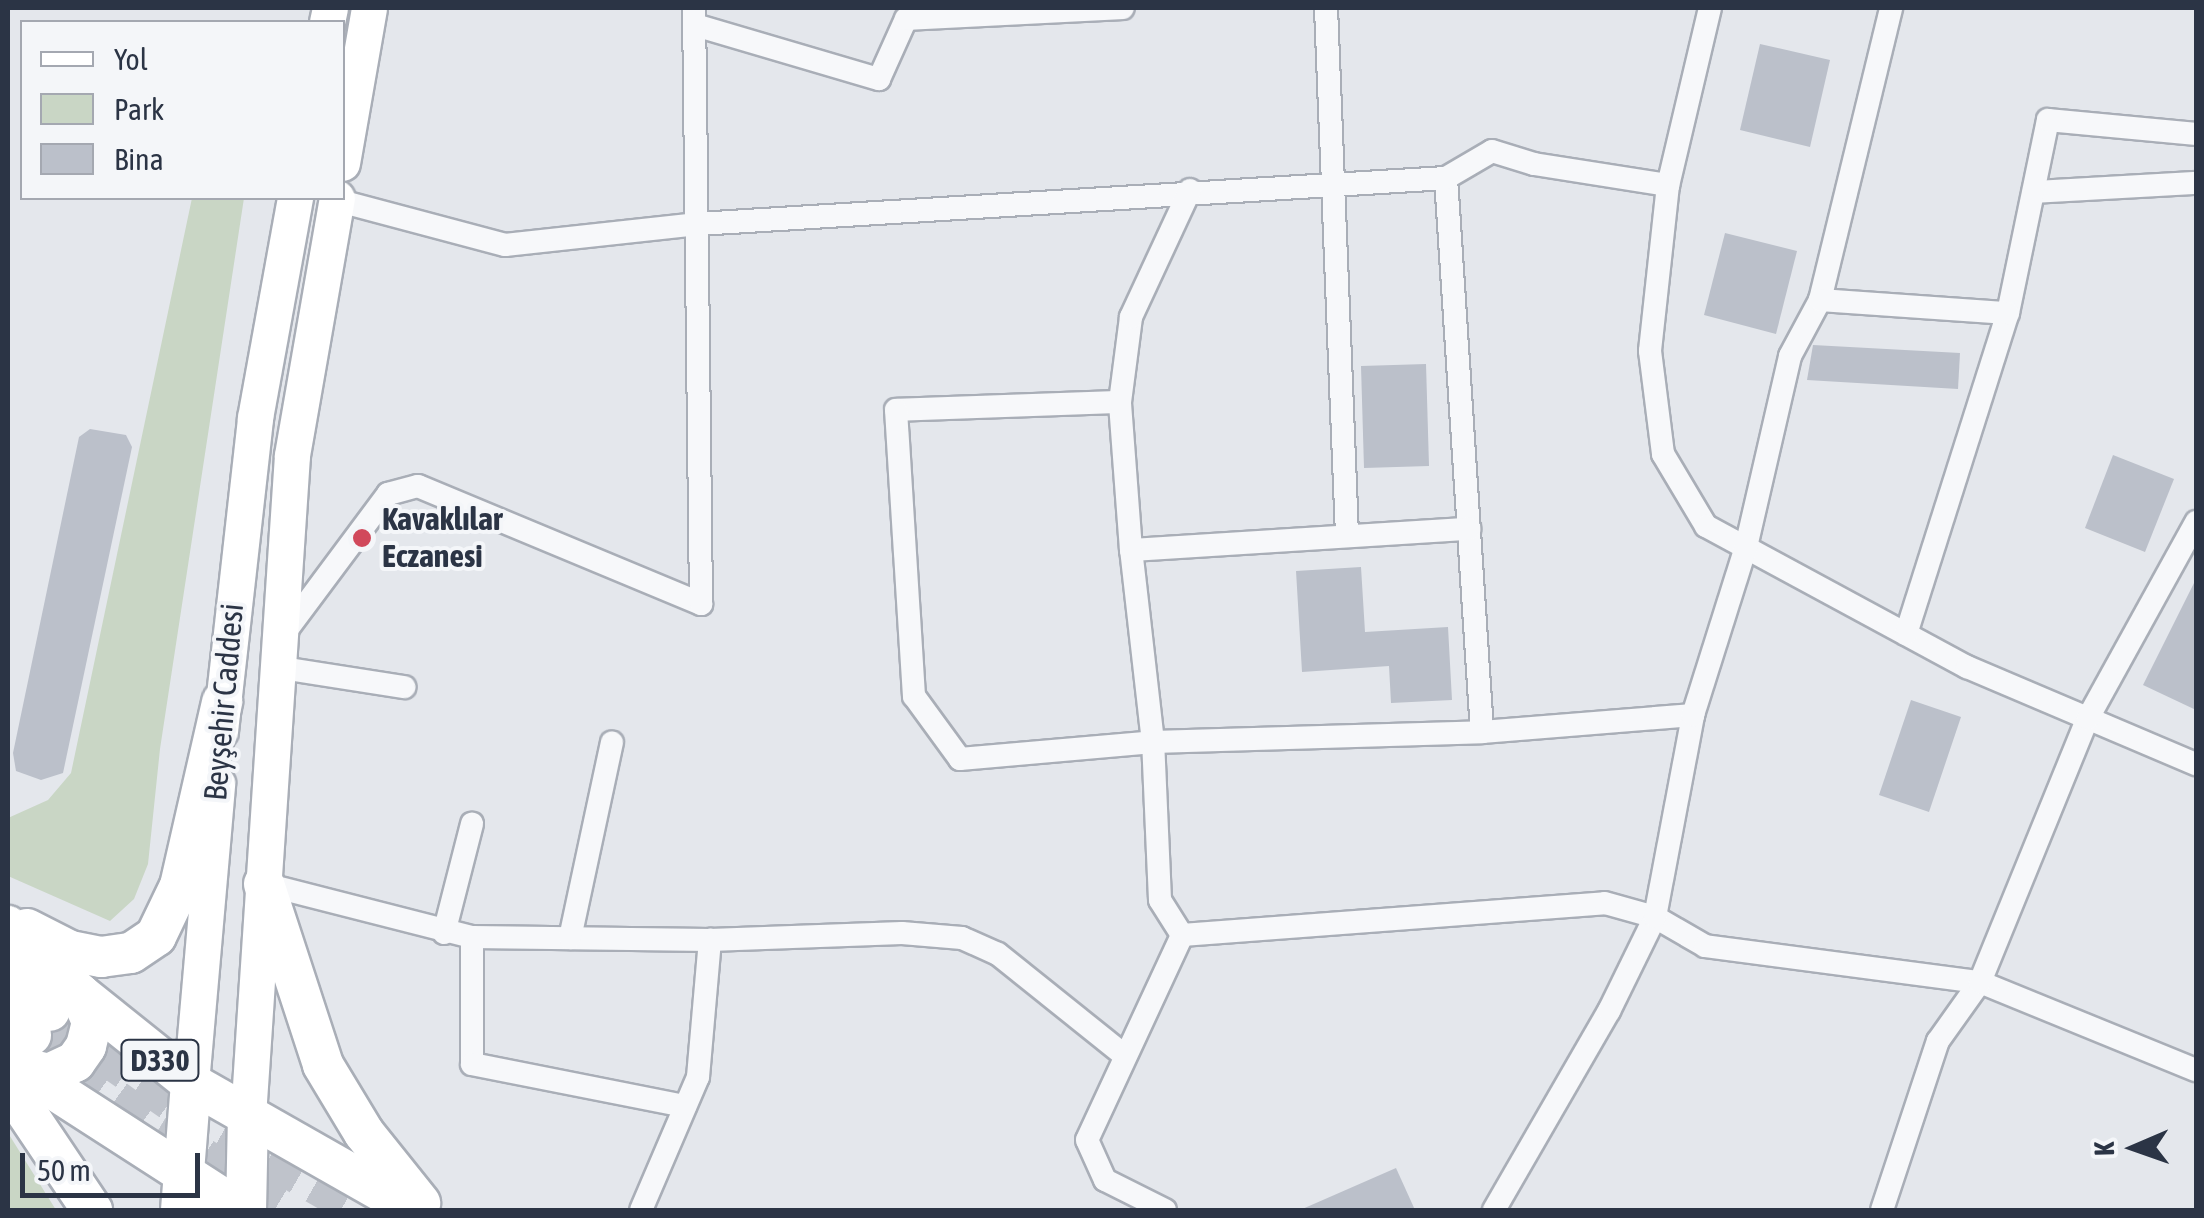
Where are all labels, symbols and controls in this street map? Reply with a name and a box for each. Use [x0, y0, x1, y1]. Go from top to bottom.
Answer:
legend [20, 20, 345, 200]
text: Yol [114, 42, 148, 76]
text: Park [114, 92, 164, 126]
text: Bina [114, 142, 164, 176]
place label: Kavaklılar Eczanesi [382, 501, 502, 576]
marker: Kavaklılar Eczanesi [351, 527, 373, 549]
street label: Beyşehir Caddesi [196, 602, 252, 802]
road number: D330 [120, 1035, 200, 1085]
north arrow [2084, 1098, 2184, 1198]
scale bar [25, 1133, 205, 1195]
text: K [2088, 1142, 2120, 1156]
text: 50 m [37, 1153, 91, 1187]

